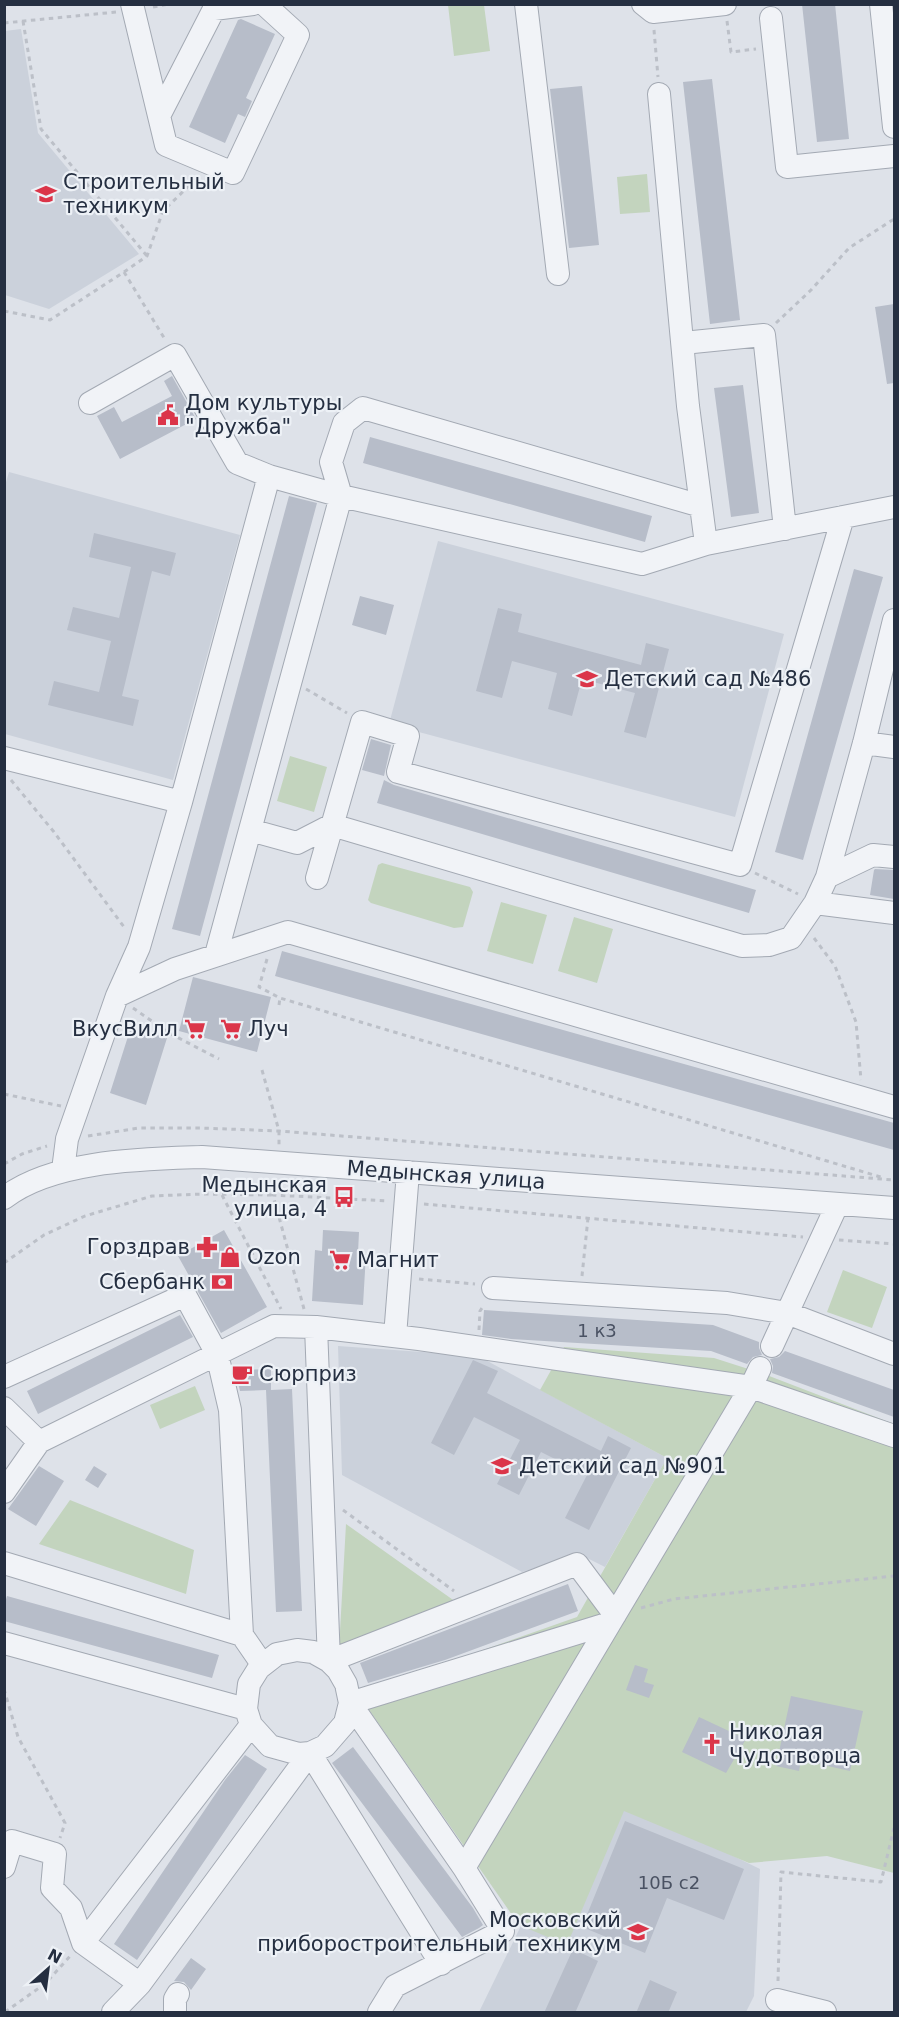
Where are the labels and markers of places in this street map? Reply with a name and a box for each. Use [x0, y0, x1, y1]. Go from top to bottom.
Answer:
place label: Строительный техникум [63, 170, 225, 218]
school or university icon: Строительный техникум [34, 182, 58, 206]
place label: Дом культуры "Дружба" [185, 391, 342, 439]
public building icon: Дом культуры "Дружба" [156, 403, 180, 427]
school or university icon: Детский сад №486 [575, 667, 599, 691]
place label: Детский сад №486 [604, 667, 811, 691]
place label: ВкусВилл [72, 1017, 178, 1041]
supermarket icon: ВкусВилл [183, 1017, 207, 1041]
supermarket icon: Луч [219, 1017, 243, 1041]
place label: Луч [248, 1017, 289, 1041]
place label: Медынская улица, 4 [201, 1173, 327, 1221]
bus stop icon: Медынская улица, 4 [332, 1185, 356, 1209]
place label: Горздрав [87, 1235, 190, 1259]
pharmacy icon: Горздрав [195, 1235, 219, 1259]
shop icon: Ozon [218, 1245, 242, 1269]
place label: Ozon [247, 1245, 301, 1269]
supermarket icon: Магнит [328, 1248, 352, 1272]
place label: Магнит [357, 1248, 439, 1272]
place label: Сбербанк [99, 1270, 205, 1294]
bank icon: Сбербанк [210, 1270, 234, 1294]
cafe icon: Сюрприз [230, 1362, 254, 1386]
place label: Сюрприз [259, 1362, 357, 1386]
school or university icon: Детский сад №901 [490, 1454, 514, 1478]
place label: Детский сад №901 [519, 1454, 726, 1478]
place label: Николая Чудотворца [729, 1720, 861, 1768]
church icon: Николая Чудотворца [700, 1732, 724, 1756]
place label: Московский приборостроительный техникум [257, 1908, 621, 1956]
school or university icon: Московский приборостроительный техникум [626, 1920, 650, 1944]

